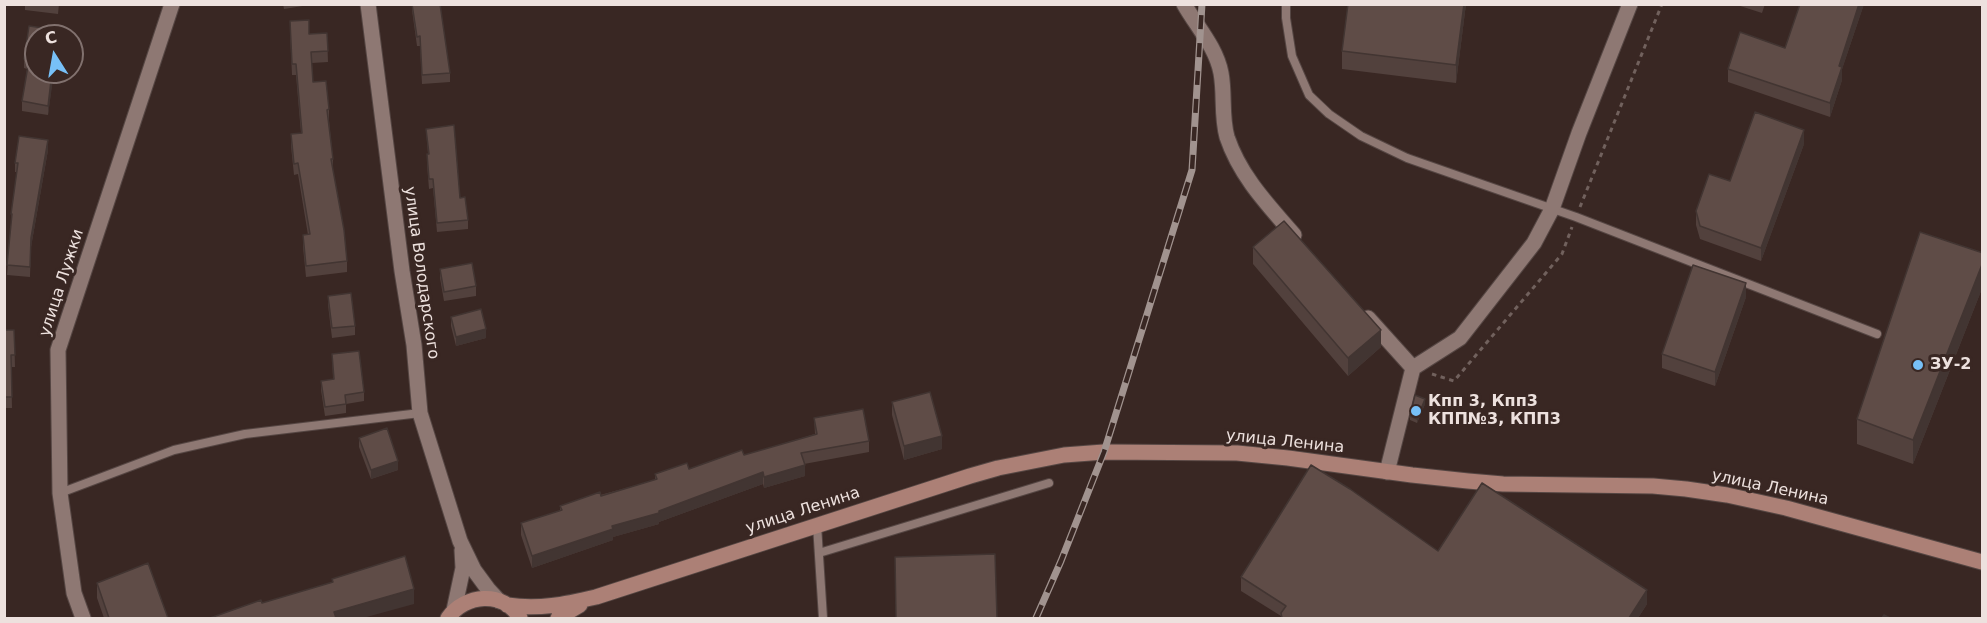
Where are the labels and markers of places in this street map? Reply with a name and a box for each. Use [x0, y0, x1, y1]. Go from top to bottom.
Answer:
place label: ЗУ-2 [1930, 355, 1971, 375]
marker: ЗУ-2 [1911, 358, 1925, 372]
place label: Кпп 3, Кпп3 КПП№3, КПП3 [1428, 392, 1561, 430]
marker: Кпп 3, Кпп3 КПП№3, КПП3 [1409, 404, 1423, 418]

